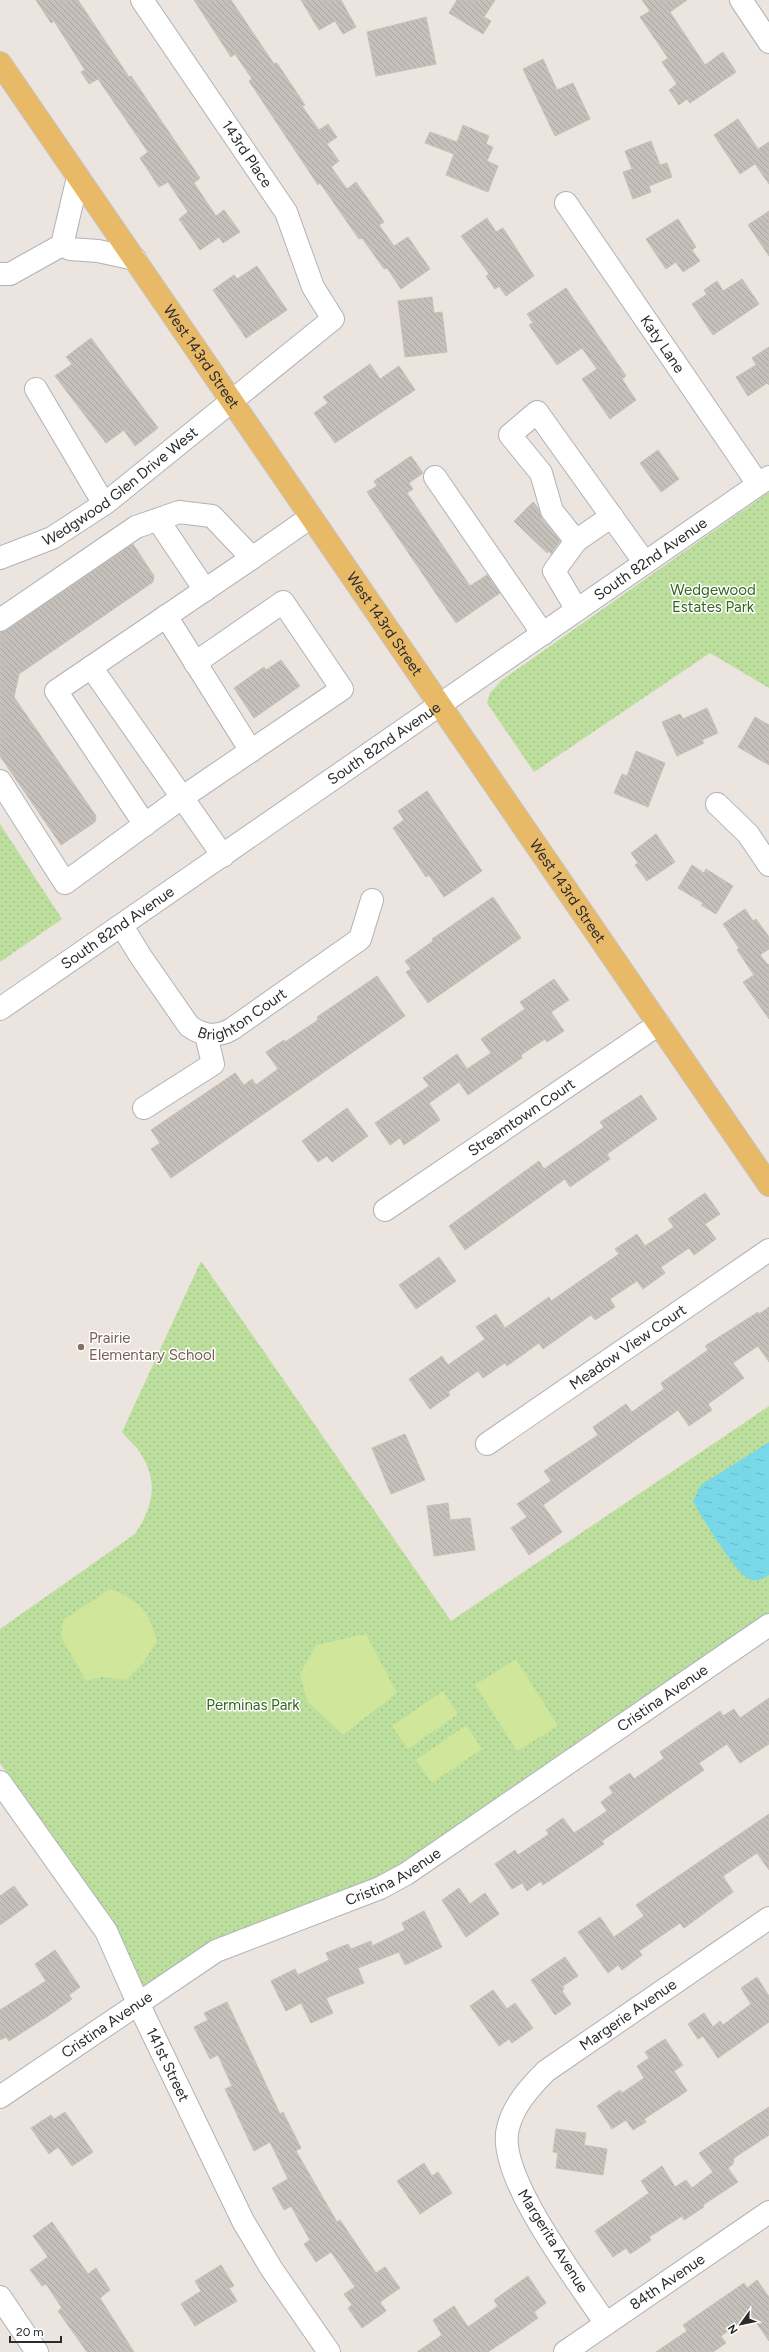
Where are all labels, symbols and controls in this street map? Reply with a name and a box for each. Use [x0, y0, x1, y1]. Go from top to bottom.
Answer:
street label: 143rd Place [218, 117, 276, 191]
street label: West 143rd Street [159, 301, 243, 412]
street label: Katy Lane [636, 312, 689, 377]
street label: Wedgwood Glen Drive West [40, 423, 202, 550]
street label: South 82nd Avenue [591, 514, 710, 604]
street label: West 143rd Street [343, 569, 426, 679]
park label: Wedgewood Estates Park [670, 581, 756, 616]
street label: South 82nd Avenue [324, 698, 444, 789]
street label: West 143rd Street [526, 836, 610, 947]
street label: South 82nd Avenue [58, 882, 178, 973]
street label: Brighton Court [195, 984, 290, 1044]
street label: Streamtown Court [465, 1075, 579, 1160]
street label: Meadow View Court [566, 1301, 690, 1393]
place label: Prairie Elementary School [89, 1329, 215, 1364]
marker: Prairie Elementary School [76, 1342, 86, 1352]
street label: Cristina Avenue [614, 1661, 711, 1735]
park label: Perminas Park [206, 1696, 300, 1714]
street label: Cristina Avenue [343, 1844, 444, 1909]
street label: Margerie Avenue [576, 1975, 680, 2054]
street label: Cristina Avenue [58, 1988, 156, 2062]
street label: 141st Street [142, 2025, 193, 2105]
street label: Margerita Avenue [514, 2186, 592, 2296]
street label: 84th Avenue [626, 2250, 708, 2314]
north arrow [721, 2304, 761, 2344]
scale bar [10, 2318, 61, 2344]
text: N [725, 2322, 741, 2336]
text: 20 m [16, 2325, 44, 2339]

